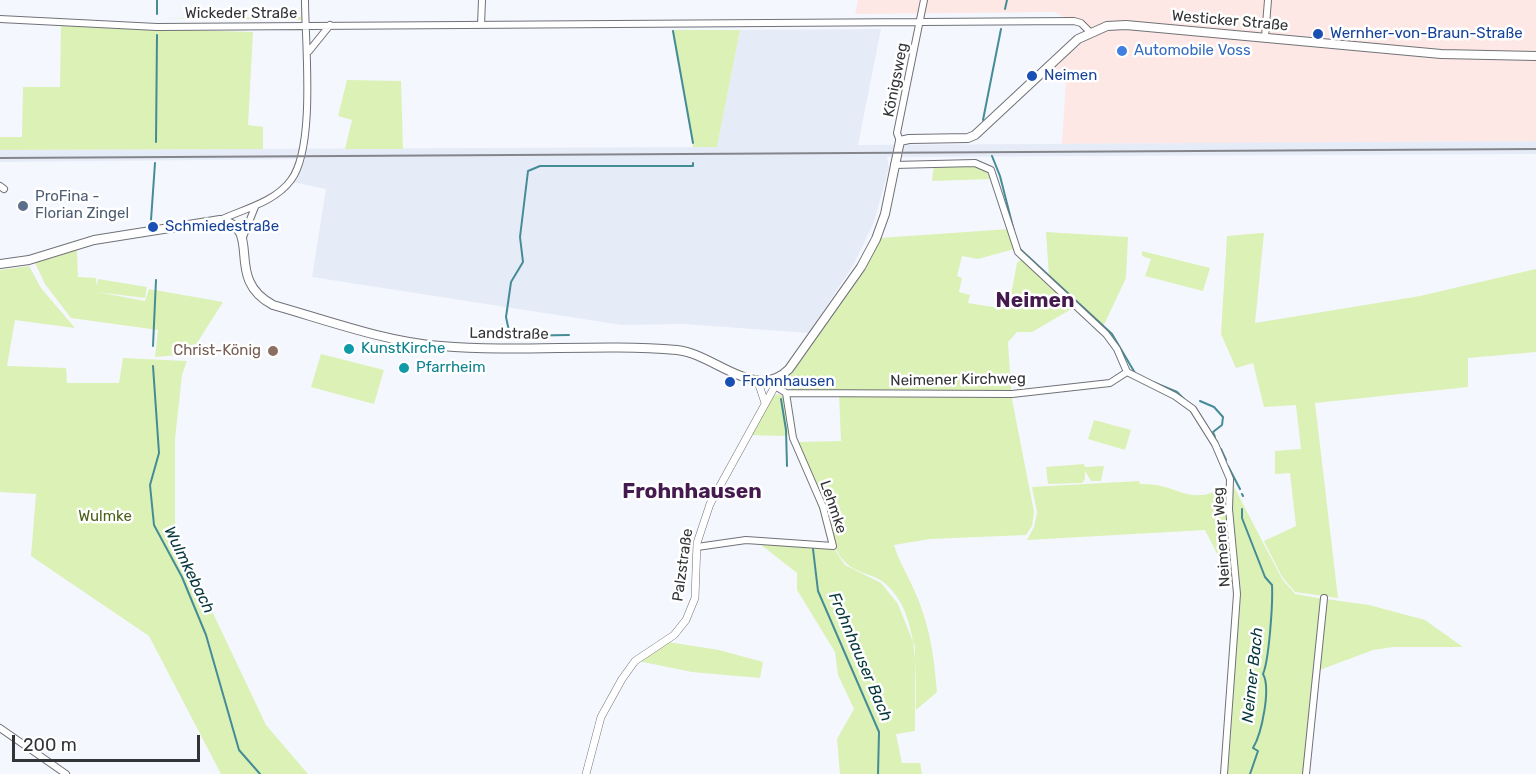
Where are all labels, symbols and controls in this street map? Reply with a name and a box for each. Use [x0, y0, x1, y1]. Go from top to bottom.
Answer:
street label: Wickeder Straße [185, 5, 297, 23]
street label: Westicker Straße [1171, 7, 1289, 35]
place label: Wernher-von-Braun-Straße [1330, 25, 1523, 43]
marker: Wernher-von-Braun-Straße [1311, 27, 1325, 41]
street label: Königsweg [880, 41, 912, 119]
place label: Automobile Voss [1134, 42, 1251, 60]
marker: Automobile Voss [1115, 44, 1129, 58]
place label: Neimen [1044, 67, 1097, 85]
marker: Neimen [1025, 69, 1039, 83]
place label: ProFina - Florian Zingel [35, 188, 129, 223]
marker: ProFina - Florian Zingel [16, 199, 30, 213]
place label: Schmiedestraße [165, 218, 279, 236]
marker: Schmiedestraße [146, 220, 160, 234]
district label: Neimen [996, 288, 1074, 314]
street label: Landstraße [469, 324, 549, 344]
place label: KunstKirche [361, 340, 445, 358]
place label: Christ-König [173, 342, 261, 360]
marker: KunstKirche [342, 342, 356, 356]
marker: Christ-König [266, 344, 280, 358]
place label: Pfarrheim [416, 359, 485, 377]
marker: Pfarrheim [397, 361, 411, 375]
street label: Neimener Kirchweg [890, 370, 1026, 390]
place label: Frohnhausen [742, 373, 835, 391]
marker: Frohnhausen [723, 375, 737, 389]
street label: Lehmke [816, 478, 850, 536]
district label: Frohnhausen [622, 479, 762, 505]
street label: Neimener Weg [1210, 486, 1234, 588]
park label: Wulmke [78, 508, 132, 526]
water label: Wulmkebach [160, 523, 218, 617]
street label: Palzstraße [669, 527, 697, 603]
water label: Frohnhauser Bach [824, 590, 896, 724]
water label: Neimer Bach [1238, 626, 1268, 724]
scale bar [15, 723, 202, 761]
text: 200 m [23, 734, 77, 756]

